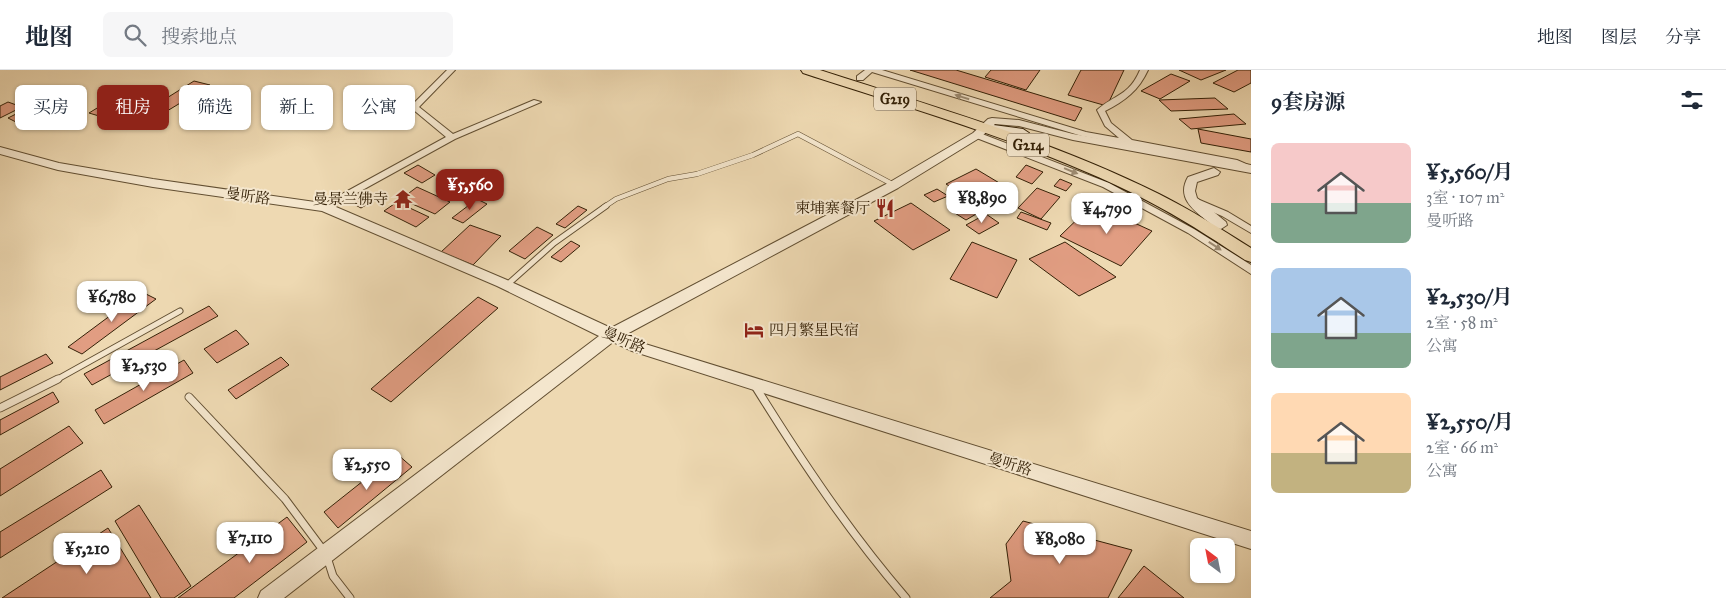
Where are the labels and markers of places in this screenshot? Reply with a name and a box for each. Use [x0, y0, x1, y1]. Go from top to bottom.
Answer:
pin: ¥5,560 [429, 168, 511, 211]
pin: ¥8,890 [941, 182, 1023, 224]
temple icon: 曼景兰佛寺 [392, 188, 414, 210]
place label: 曼景兰佛寺 [313, 190, 388, 208]
pin: ¥4,790 [1066, 192, 1148, 235]
restaurant icon: 柬埔寨餐厅 [874, 197, 896, 219]
place label: 柬埔寨餐厅 [795, 199, 870, 217]
pin: ¥6,780 [71, 280, 153, 323]
hotel icon: 四月繁星民宿 [743, 319, 765, 341]
place label: 四月繁星民宿 [769, 321, 859, 339]
pin: ¥2,530 [103, 350, 185, 392]
pin: ¥2,550 [326, 448, 408, 491]
pin: ¥7,110 [209, 522, 291, 564]
pin: ¥8,080 [1019, 522, 1101, 565]
pin: ¥5,210 [46, 532, 128, 575]

